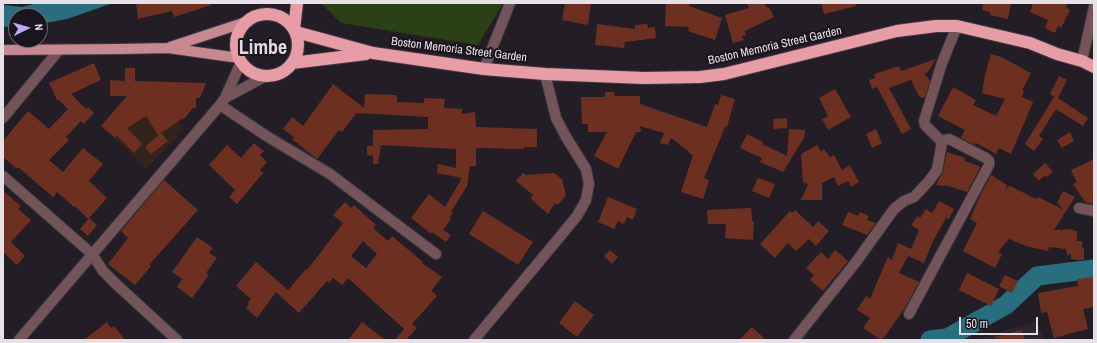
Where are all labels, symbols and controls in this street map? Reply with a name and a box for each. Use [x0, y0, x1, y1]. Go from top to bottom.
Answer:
north arrow [8, 8, 48, 48]
text: N [32, 23, 46, 31]
street label: Boston Memoria Street Garden [707, 24, 843, 68]
street label: Boston Memoria Street Garden [390, 35, 528, 65]
district label: Limbe [239, 37, 287, 61]
scale bar [961, 309, 1040, 335]
text: 50 m [966, 316, 988, 332]

